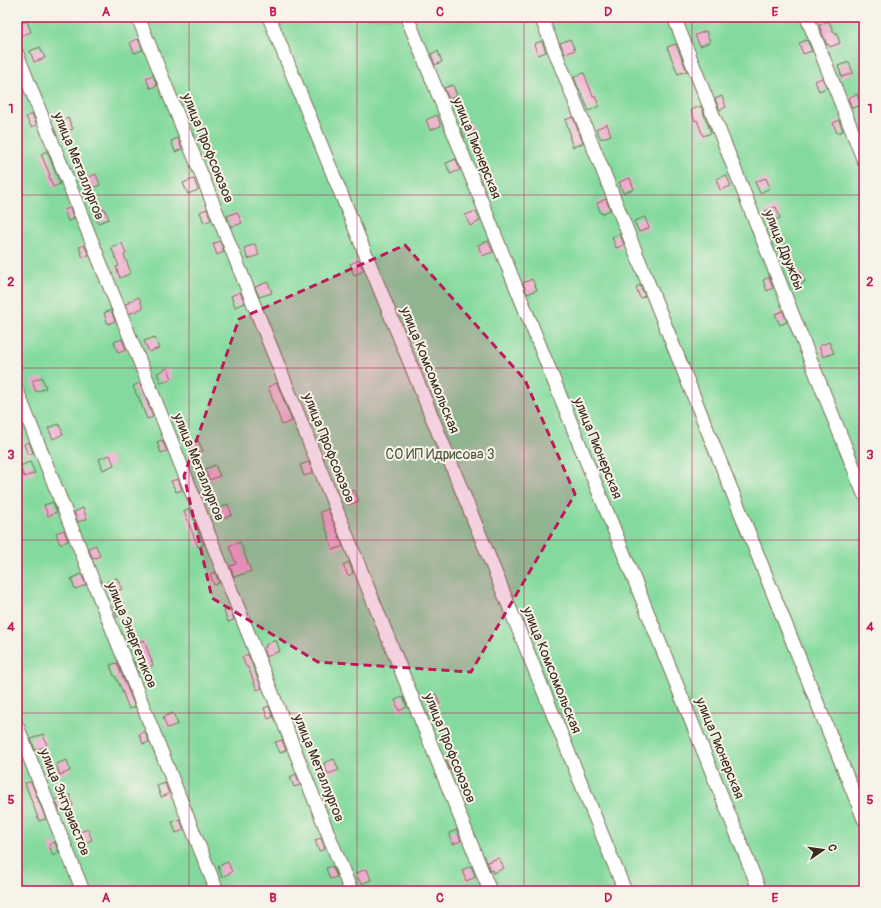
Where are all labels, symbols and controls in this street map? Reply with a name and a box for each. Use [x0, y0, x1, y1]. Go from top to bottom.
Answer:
text: A [102, 4, 111, 20]
text: B [269, 4, 277, 20]
text: C [436, 4, 444, 20]
text: D [604, 4, 612, 20]
text: E [772, 4, 779, 20]
street label: улица Профсоюзов [178, 90, 238, 206]
street label: улица Пионерская [449, 94, 505, 201]
text: 1 [8, 101, 14, 117]
text: 1 [867, 101, 873, 117]
street label: улица Металлургов [49, 109, 108, 223]
street label: улица Дружбы [760, 207, 808, 293]
text: 2 [7, 274, 15, 290]
text: 2 [866, 274, 874, 290]
street label: улица Комсомольская [396, 303, 463, 436]
street label: улица Профсоюзов [299, 390, 359, 506]
street label: улица Пионерская [570, 394, 626, 501]
street label: улица Металлургов [169, 410, 228, 524]
park label: СО ИП Идрисова 3 [386, 446, 495, 463]
text: 3 [7, 447, 15, 463]
text: 3 [866, 447, 874, 463]
street label: улица Энергетиков [103, 578, 161, 691]
street label: улица Комсомольская [518, 603, 585, 736]
text: 4 [7, 619, 15, 635]
text: 4 [866, 619, 874, 635]
street label: улица Профсоюзов [420, 690, 480, 806]
street label: улица Пионерская [692, 694, 748, 801]
street label: улица Металлургов [289, 711, 348, 825]
street label: улица Энтузиастов [35, 745, 94, 858]
text: 5 [7, 792, 15, 808]
text: 5 [866, 792, 874, 808]
north arrow [803, 830, 843, 870]
text: С [825, 843, 839, 853]
text: A [102, 890, 111, 906]
text: B [269, 890, 277, 906]
text: C [436, 890, 444, 906]
text: D [604, 890, 612, 906]
text: E [772, 890, 779, 906]

